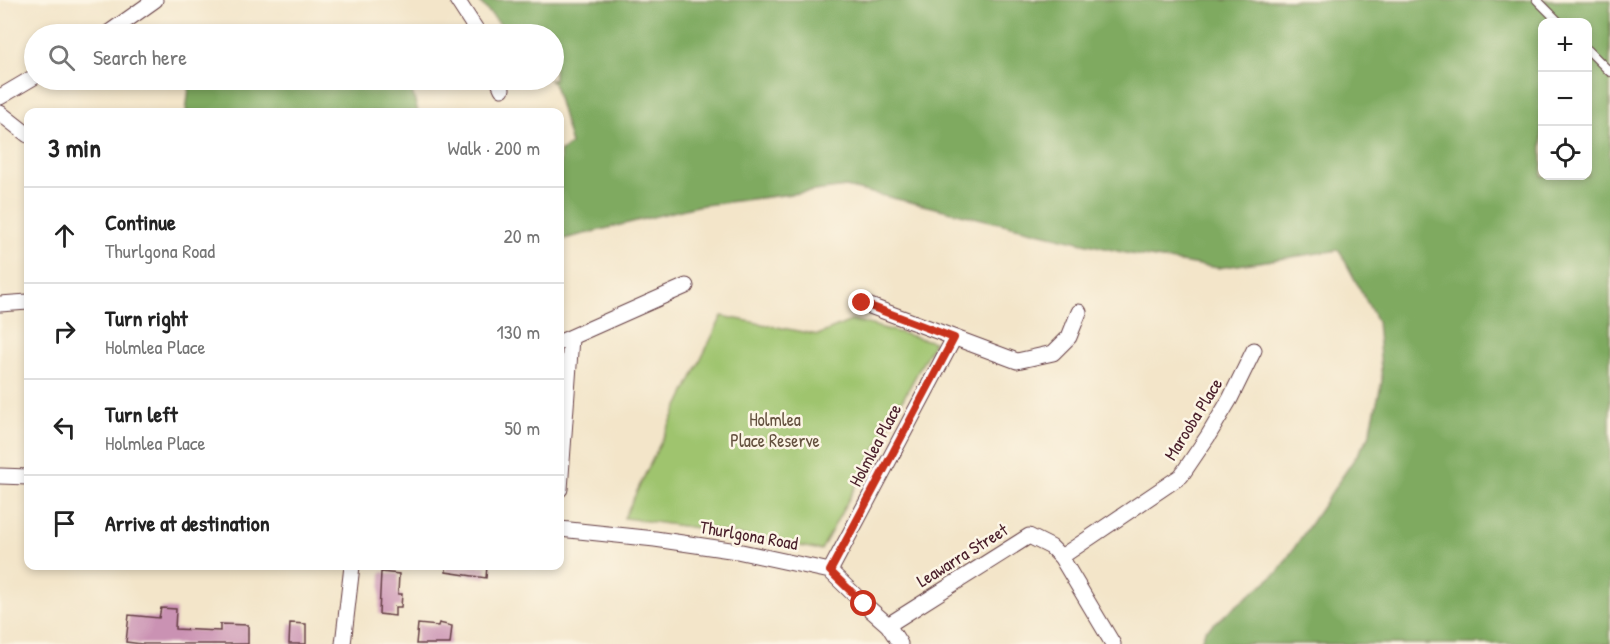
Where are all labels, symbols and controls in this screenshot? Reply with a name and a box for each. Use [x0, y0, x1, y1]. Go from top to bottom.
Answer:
map controls [1538, 18, 1592, 180]
button: + [1538, 18, 1592, 72]
search box [24, 24, 564, 90]
icon: search [45, 41, 78, 74]
text: Search here [93, 42, 187, 72]
button: − [1538, 72, 1592, 126]
button: locate [1538, 126, 1592, 180]
text: 3 min [48, 130, 101, 165]
text: Walk · 200 m [448, 134, 540, 161]
text: Continue [105, 207, 176, 237]
icon: ahead [48, 219, 81, 252]
text: 20 m [503, 222, 540, 249]
text: Thurlgona Road [105, 237, 215, 264]
route end [848, 289, 874, 315]
text: Turn right [105, 303, 188, 333]
icon: right [48, 315, 81, 348]
text: 130 m [497, 318, 540, 345]
text: Holmlea Place [105, 333, 206, 360]
street label: Marooba Place [1158, 373, 1228, 465]
text: Turn left [105, 399, 178, 429]
street label: Holmlea Place [843, 399, 907, 491]
park label: Holmlea Place Reserve [730, 407, 820, 453]
icon: left [48, 411, 81, 444]
text: 50 m [504, 414, 540, 441]
text: Holmlea Place [105, 429, 206, 456]
icon: arrive [48, 507, 81, 540]
text: Arrive at destination [105, 508, 270, 538]
street label: Thurlgona Road [698, 514, 800, 556]
street label: Leawarra Street [912, 517, 1013, 593]
route start [850, 590, 876, 616]

